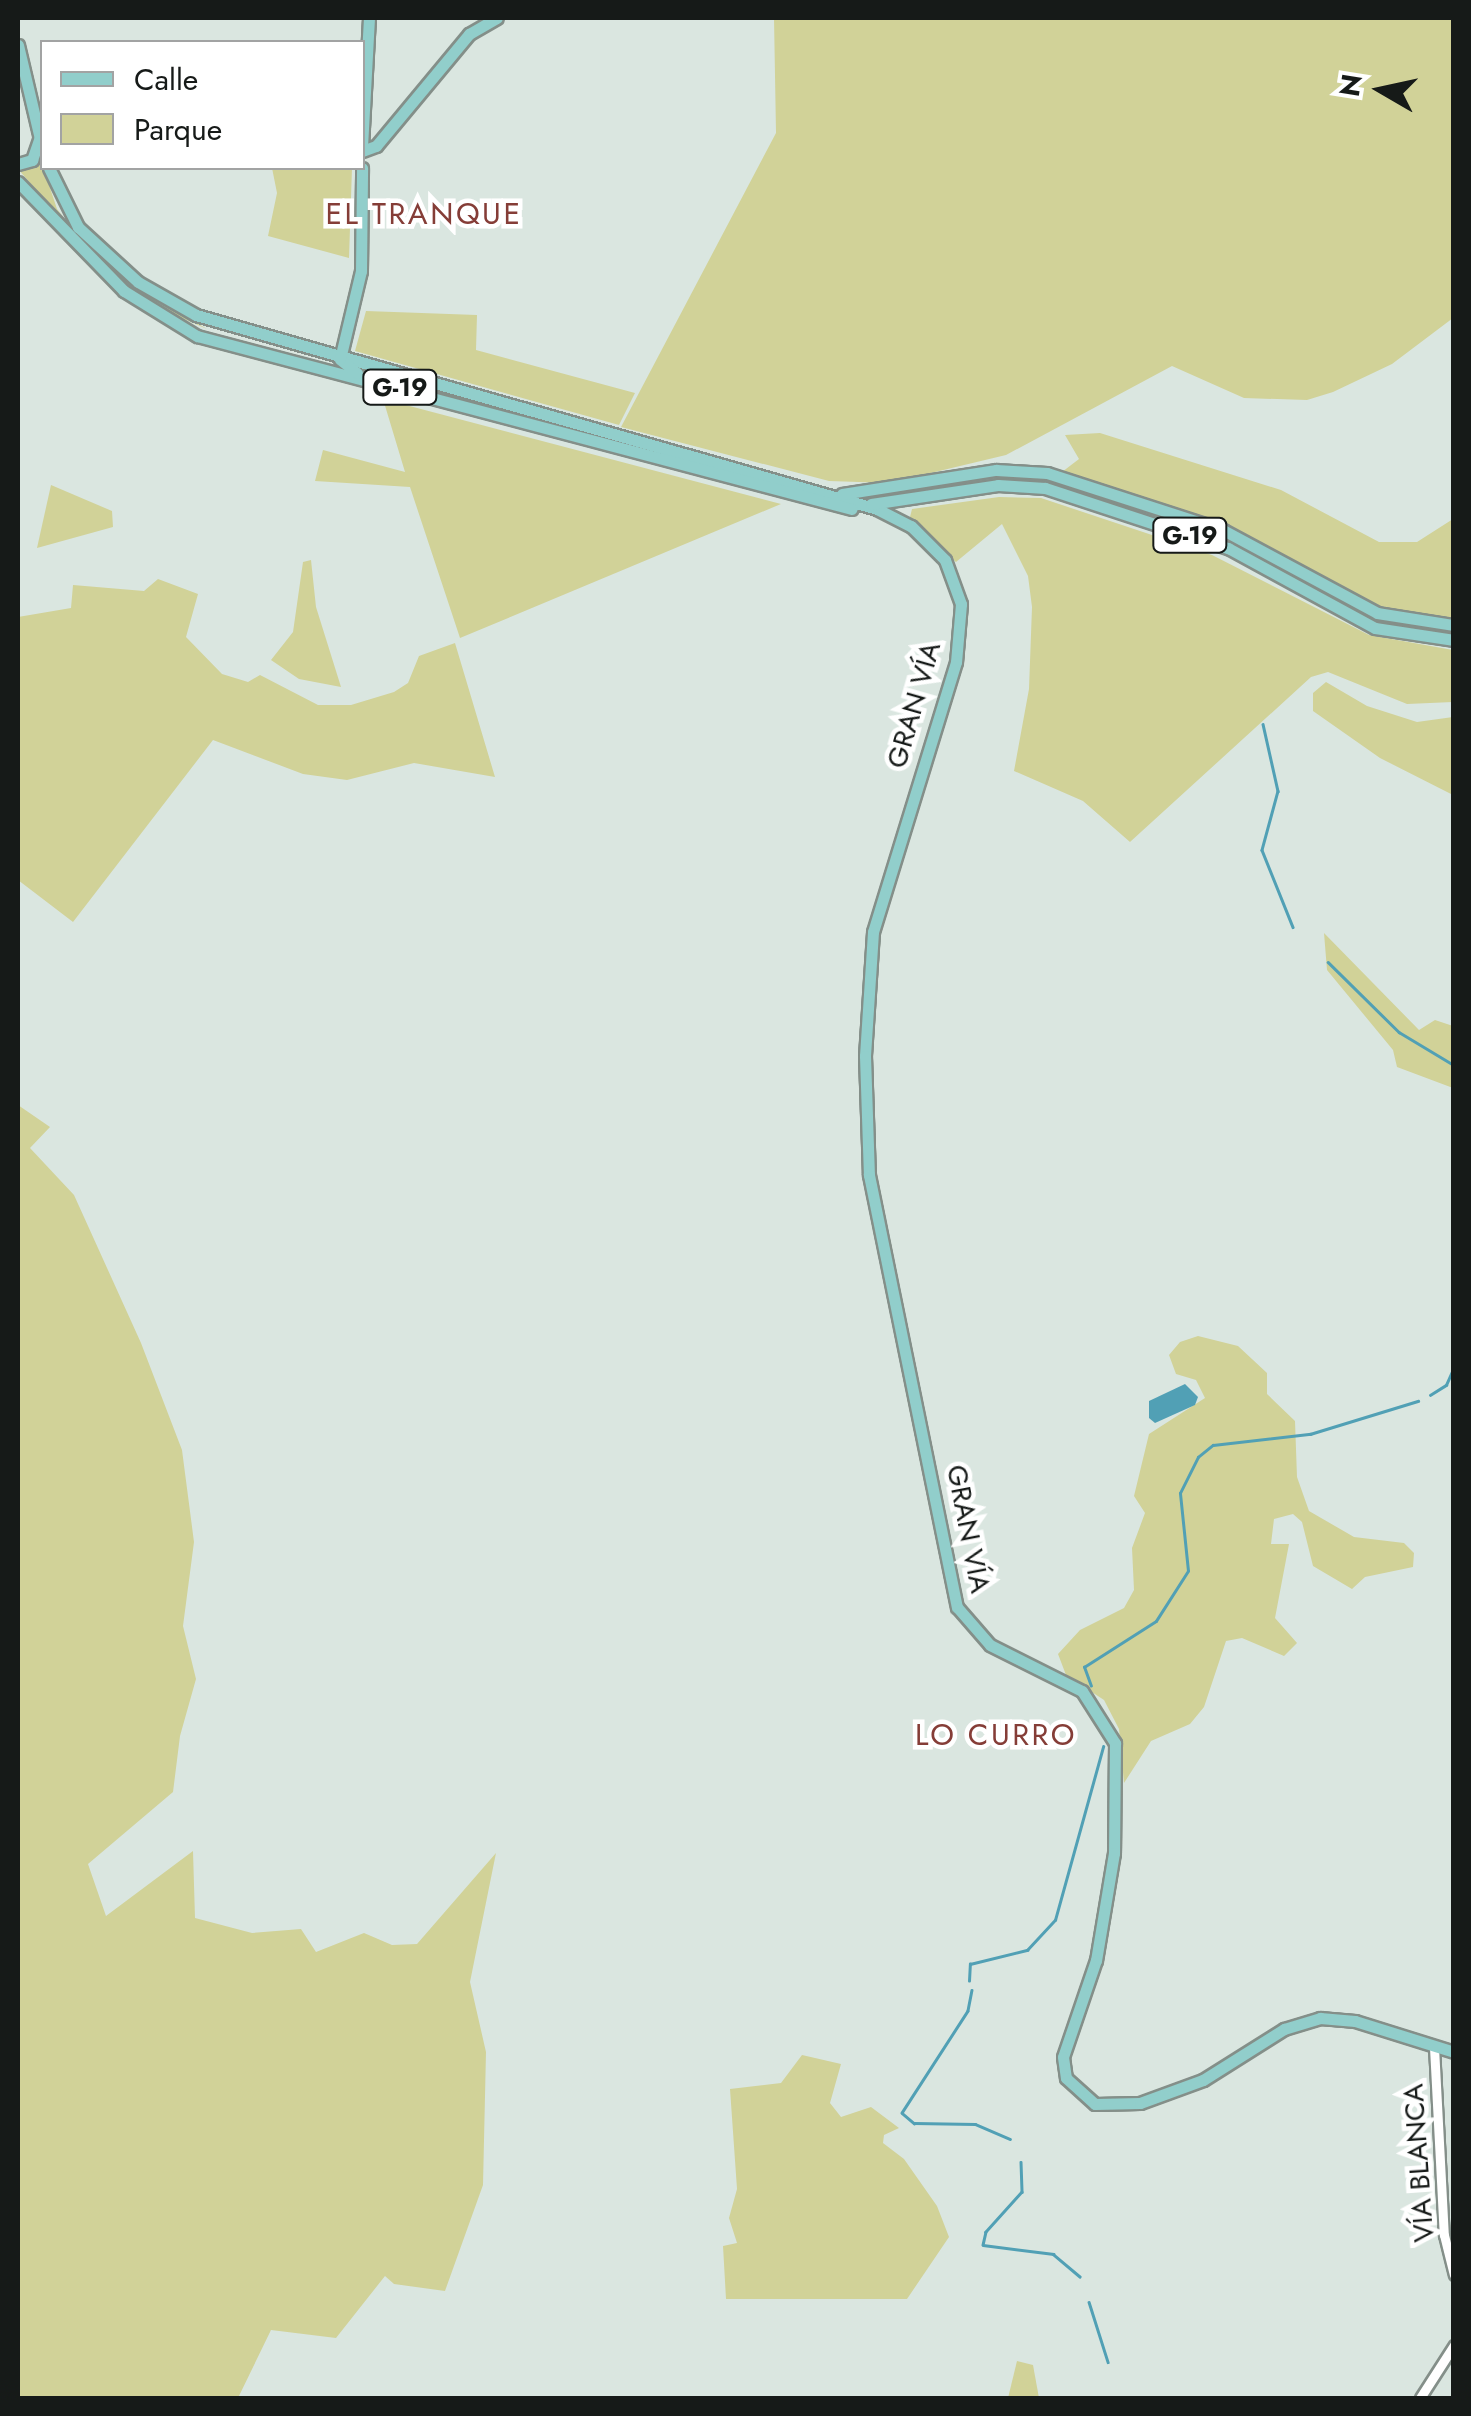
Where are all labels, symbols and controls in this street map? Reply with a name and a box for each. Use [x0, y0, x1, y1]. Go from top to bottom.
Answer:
legend [40, 40, 365, 170]
north arrow [1331, 40, 1431, 140]
text: Calle [134, 58, 198, 101]
text: N [1329, 71, 1373, 99]
text: Parque [134, 108, 222, 151]
district label: EL TRANQUE [326, 196, 522, 232]
road number: G-19 [360, 367, 440, 407]
road number: G-19 [1150, 515, 1230, 555]
street label: GRAN VÍA [880, 638, 948, 772]
street label: GRAN VÍA [939, 1462, 997, 1596]
district label: LO CURRO [915, 1717, 1077, 1753]
street label: VÍA BLANCA [1397, 2083, 1441, 2243]

